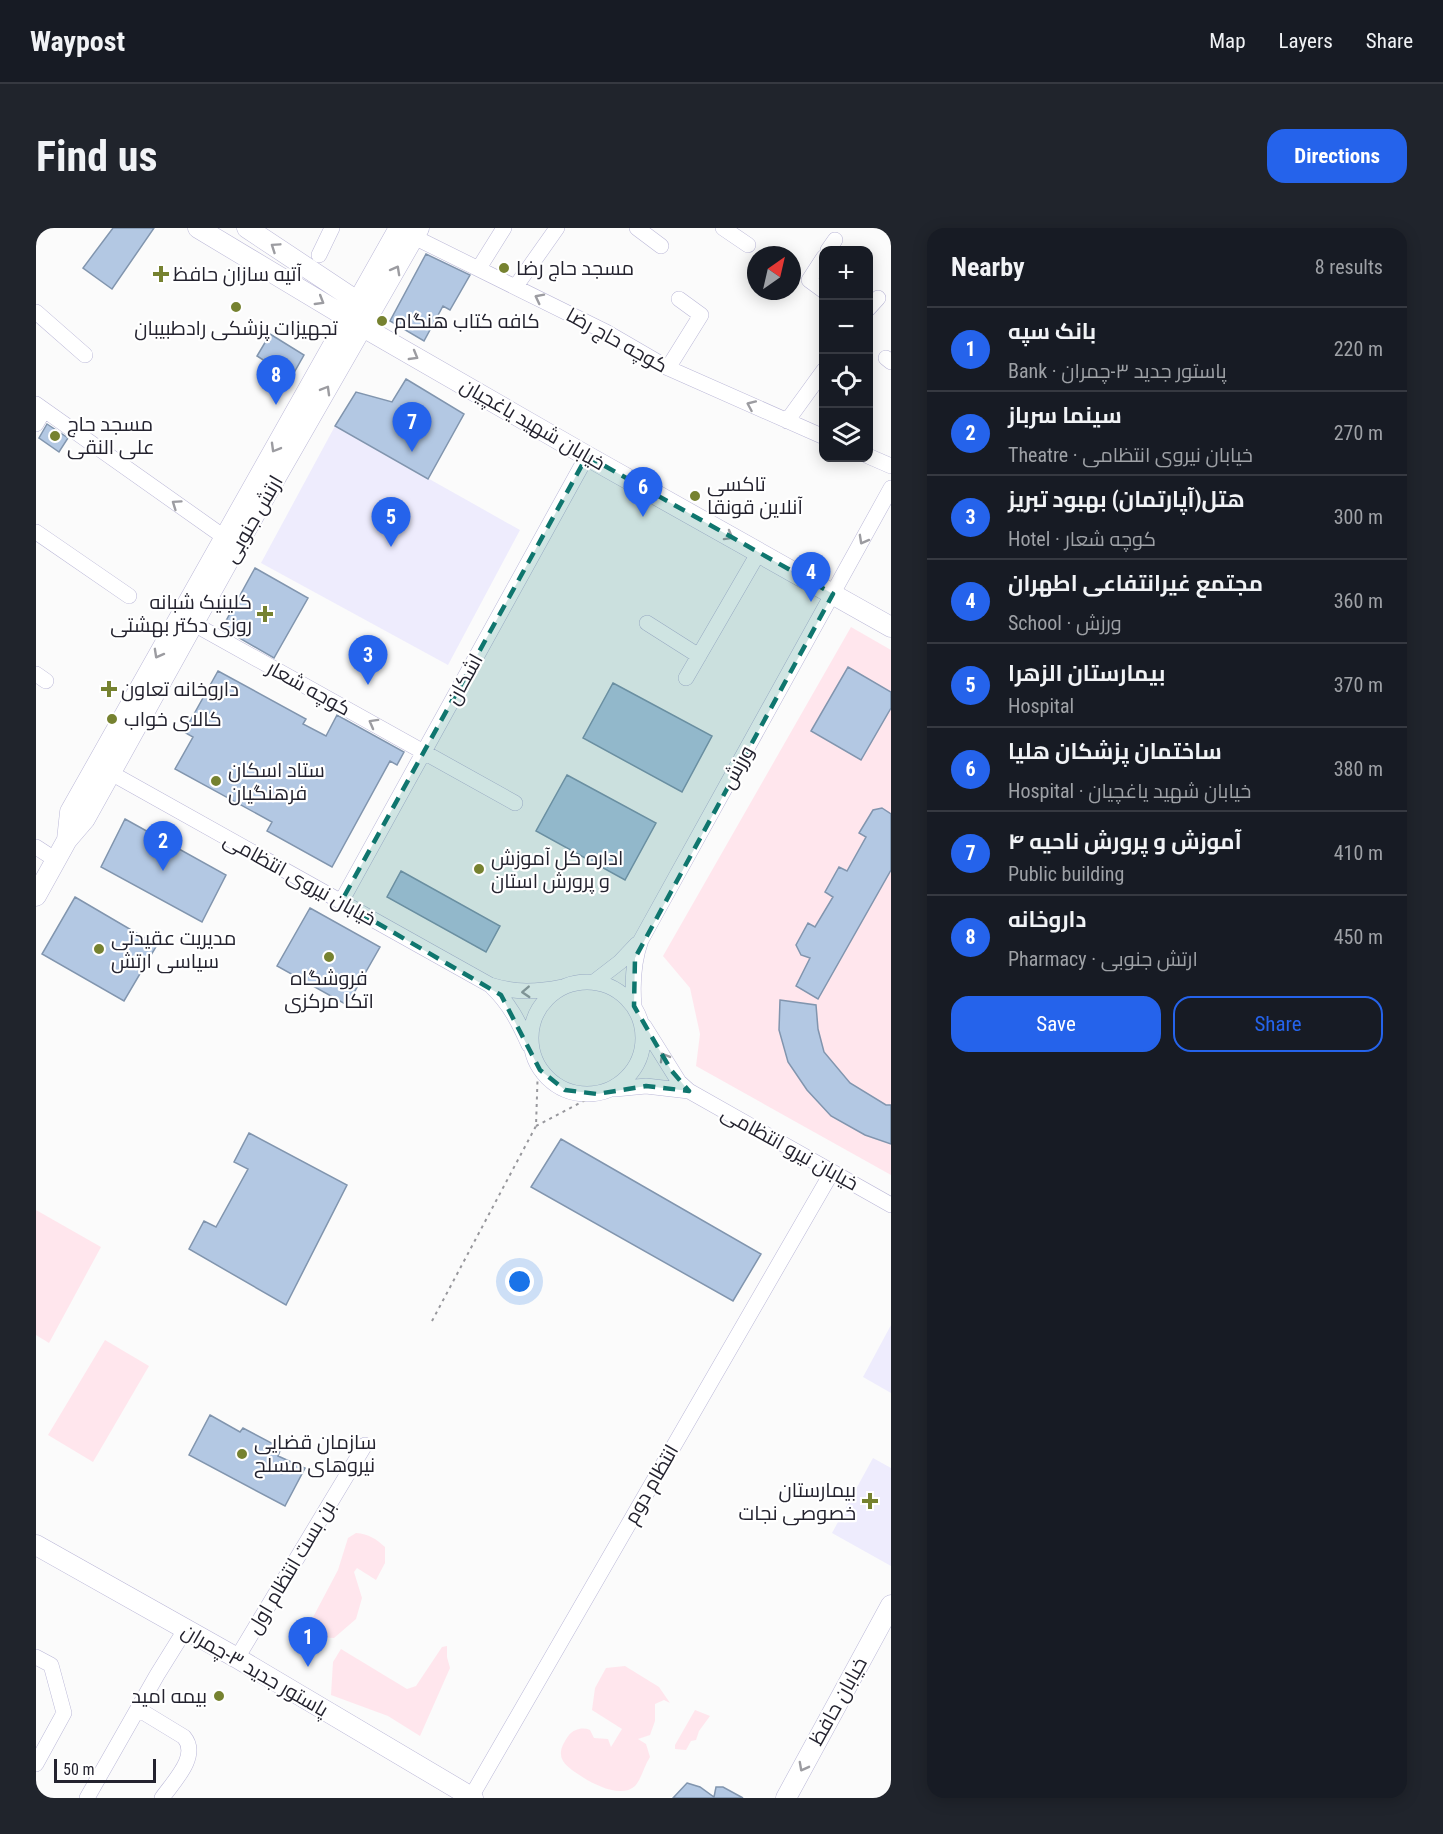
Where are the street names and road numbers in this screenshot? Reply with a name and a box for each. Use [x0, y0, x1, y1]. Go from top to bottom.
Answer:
street label: کوچه حاج رضا [561, 302, 672, 379]
street label: خیابان شهید یاغچیان [456, 373, 610, 476]
street label: ارتش جنوبی [218, 471, 289, 568]
street label: اشکان [440, 649, 489, 709]
street label: کوچه شعار [262, 655, 355, 722]
street label: ورزش [715, 741, 759, 793]
street label: خیابان نیروی انتظامی [219, 827, 380, 932]
street label: خیابان نیرو انتظامی [717, 1100, 863, 1196]
street label: انتظام دوم [619, 1440, 685, 1529]
street label: بن بست انتظام اول [242, 1496, 342, 1639]
street label: پاستور جدید ۳-چمران [177, 1618, 333, 1723]
street label: خیابان حافظ [804, 1653, 873, 1750]

